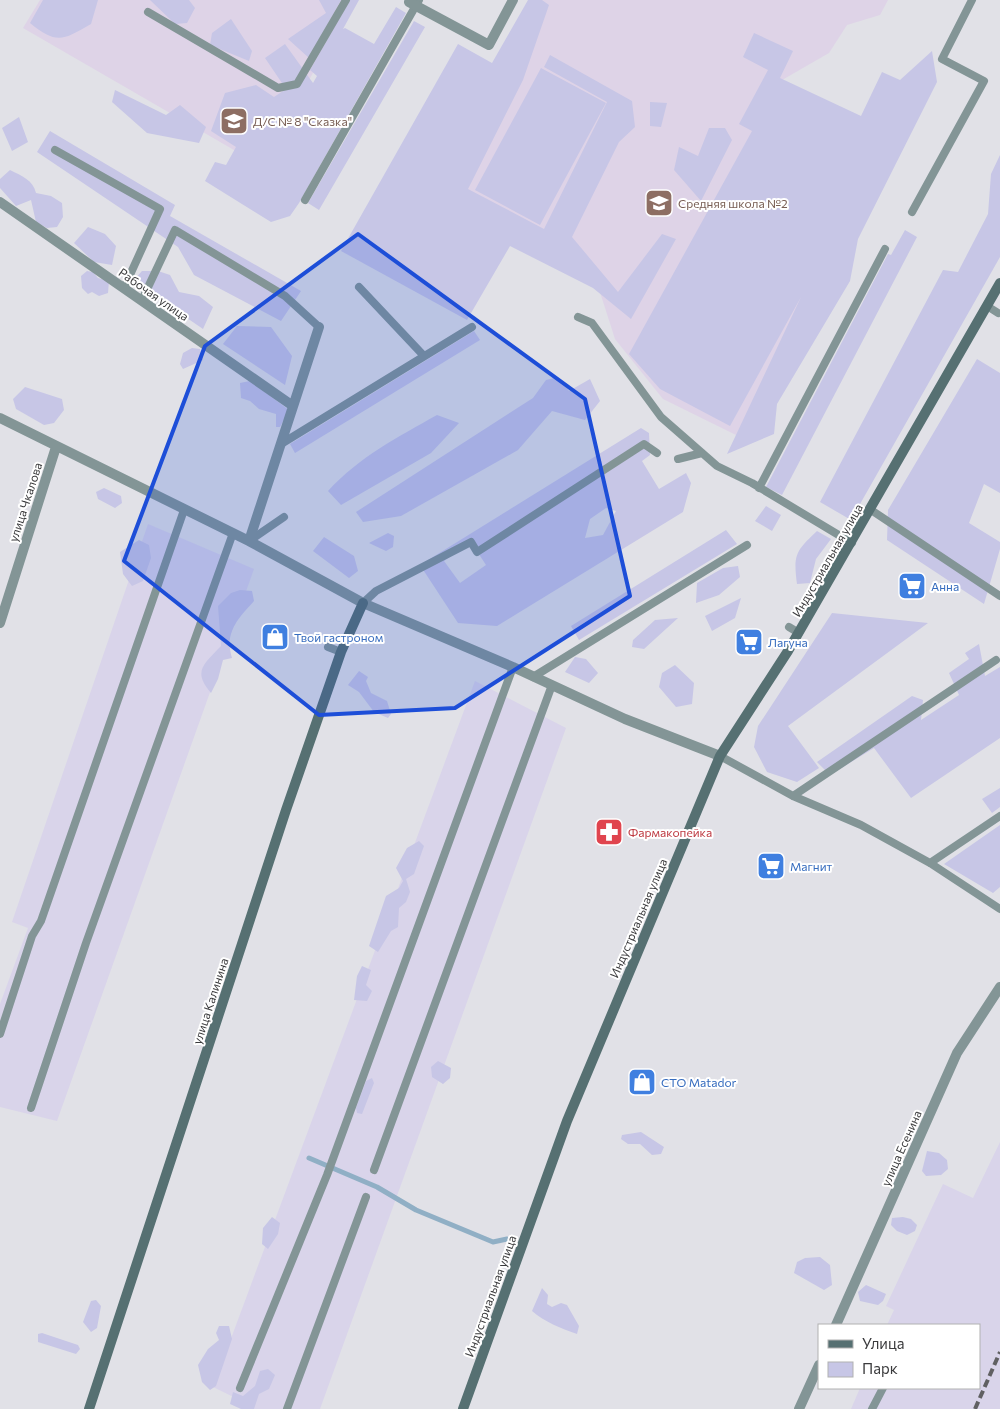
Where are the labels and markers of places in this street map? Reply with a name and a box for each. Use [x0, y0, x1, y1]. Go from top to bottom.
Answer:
school or university icon: Д/С № 8 "Сказка" [219, 106, 249, 136]
place label: Д/С № 8 "Сказка" [253, 114, 352, 128]
school or university icon: Средняя школа №2 [644, 188, 674, 218]
place label: Средняя школа №2 [678, 196, 788, 210]
supermarket icon: Анна [897, 571, 927, 601]
place label: Анна [931, 579, 959, 593]
shop icon: Твой гастроном [260, 622, 290, 652]
supermarket icon: Лагуна [734, 627, 764, 657]
place label: Твой гастроном [294, 630, 383, 644]
place label: Лагуна [768, 635, 808, 649]
pharmacy icon: Фармакопейка [594, 817, 624, 847]
place label: Фармакопейка [628, 825, 712, 839]
supermarket icon: Магнит [756, 851, 786, 881]
place label: Магнит [790, 859, 833, 873]
shop icon: СТО Matador [627, 1067, 657, 1097]
place label: СТО Matador [661, 1075, 737, 1089]

